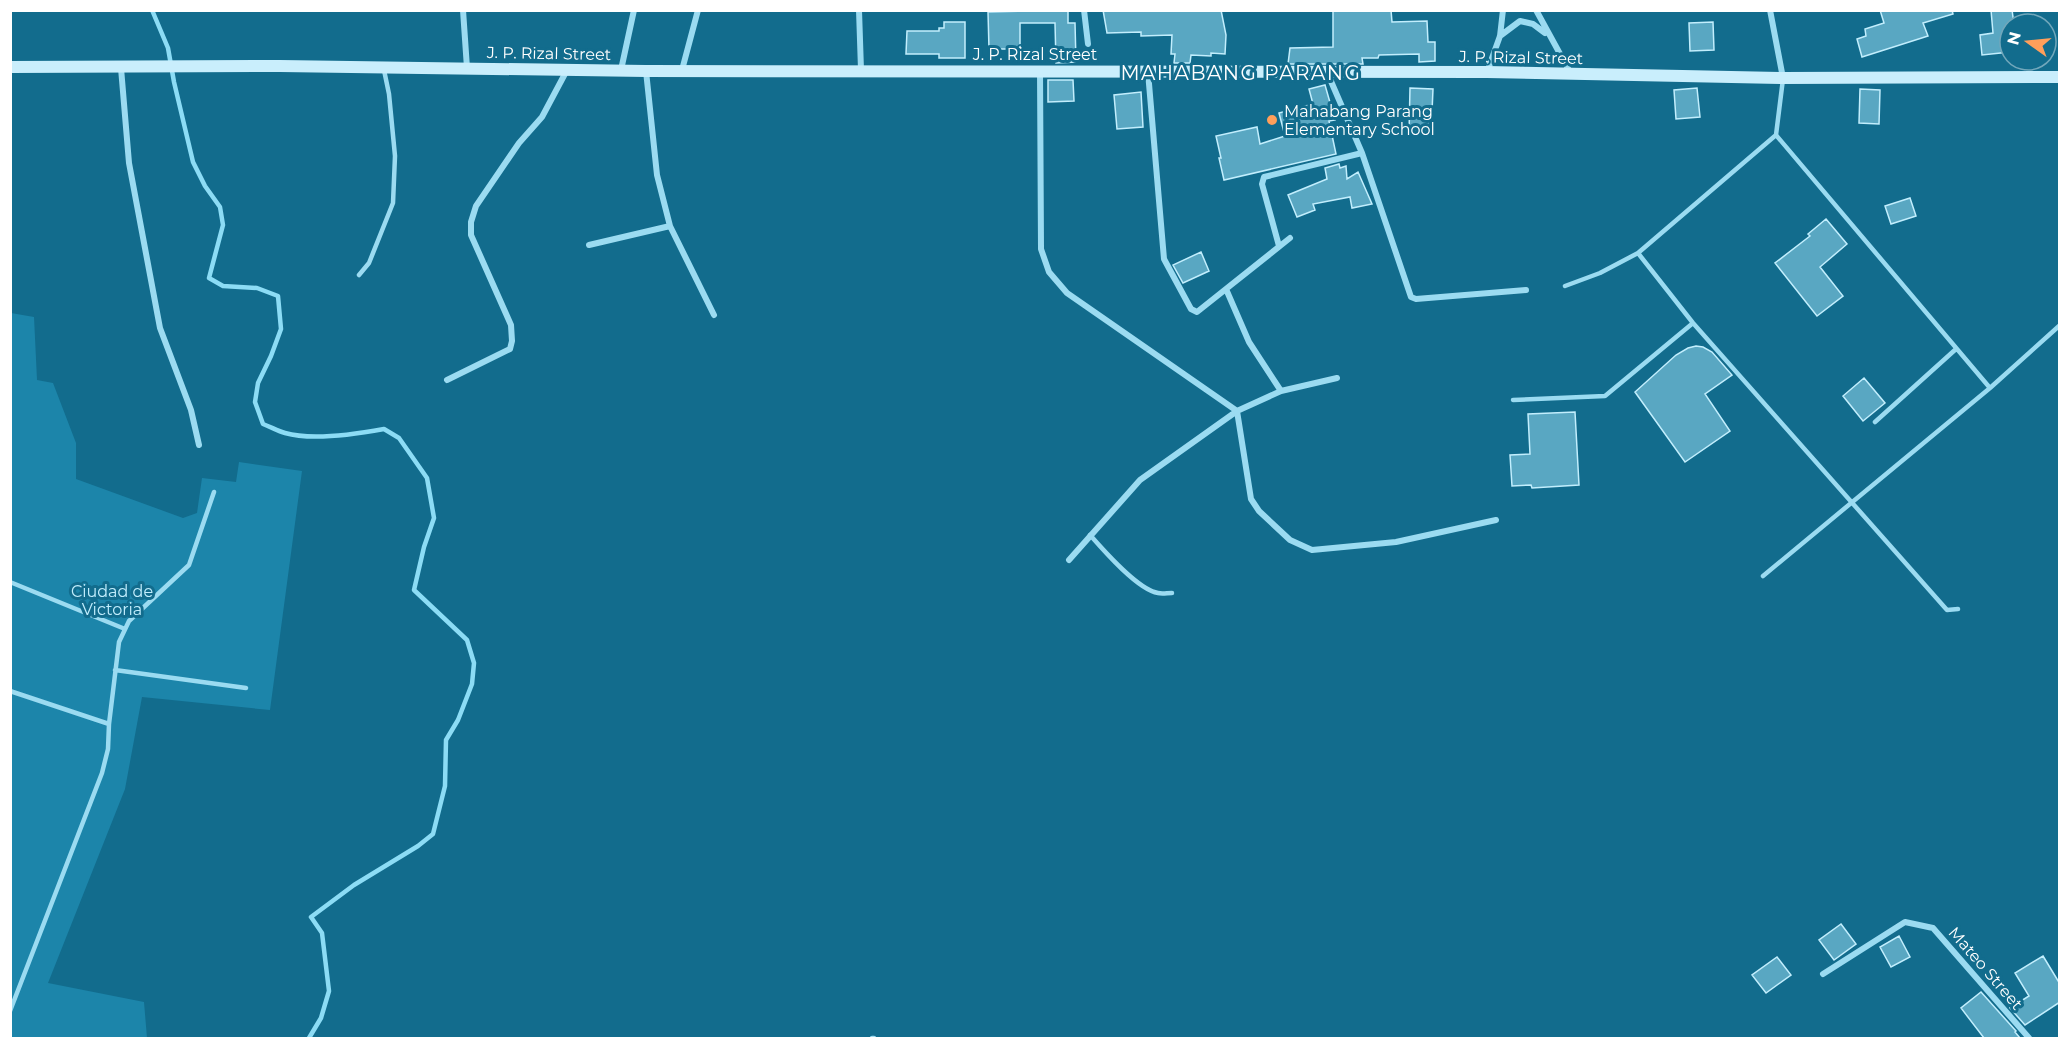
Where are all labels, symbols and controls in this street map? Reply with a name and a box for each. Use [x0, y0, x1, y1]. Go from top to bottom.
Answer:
north arrow [1998, 12, 2058, 72]
text: N [2003, 30, 2025, 47]
street label: J. P. Rizal Street [486, 43, 612, 64]
street label: J. P. Rizal Street [972, 45, 1098, 64]
street label: J. P. Rizal Street [1458, 47, 1584, 68]
district label: MAHABANG PARANG [1120, 61, 1362, 85]
place label: Mahabang Parang Elementary School [1284, 102, 1435, 139]
marker: Mahabang Parang Elementary School [1265, 113, 1279, 127]
park label: Ciudad de Victoria [71, 582, 153, 619]
street label: Mateo Street [1945, 923, 2027, 1014]

